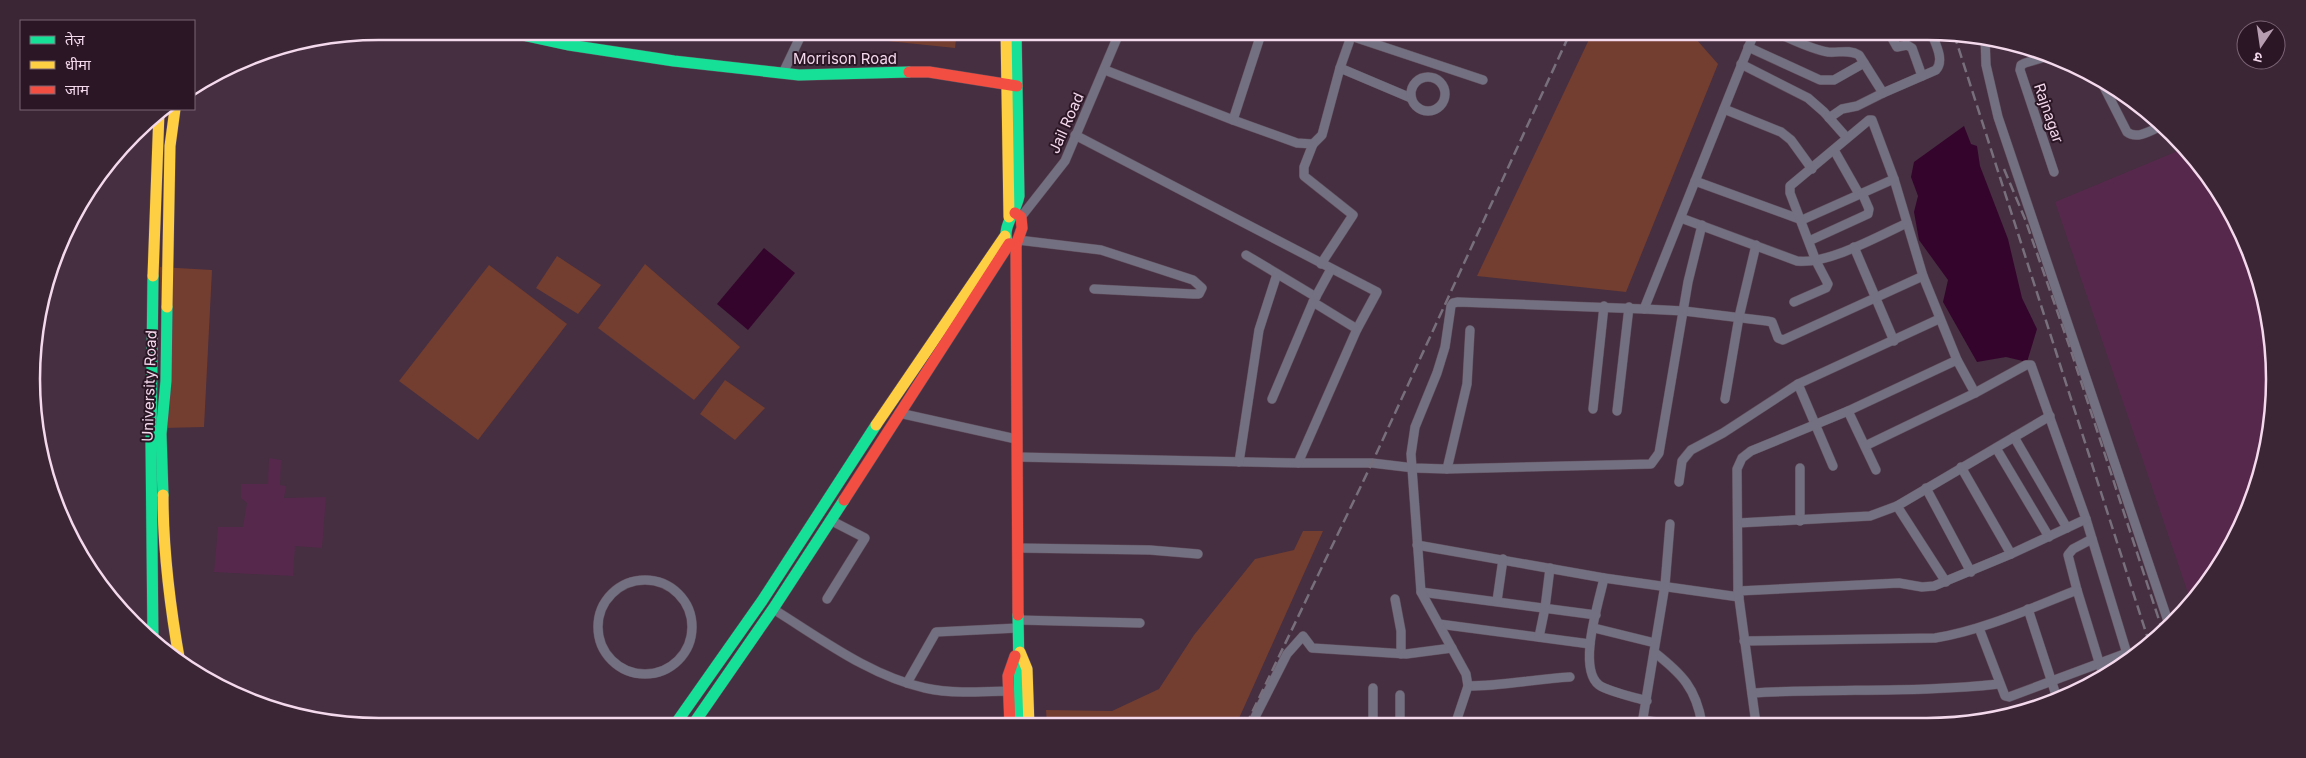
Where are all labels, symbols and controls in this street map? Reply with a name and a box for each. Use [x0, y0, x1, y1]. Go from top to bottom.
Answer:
legend [20, 20, 195, 110]
north arrow [2236, 20, 2286, 70]
text: तेज़ [65, 30, 86, 49]
street label: Morrison Road [793, 49, 897, 68]
text: उ [2251, 49, 2264, 67]
text: धीमा [65, 55, 92, 74]
text: जाम [65, 80, 90, 99]
street label: Rajnagar [2030, 80, 2068, 146]
street label: Jail Road [1044, 90, 1088, 156]
street label: University Road [138, 330, 160, 442]

